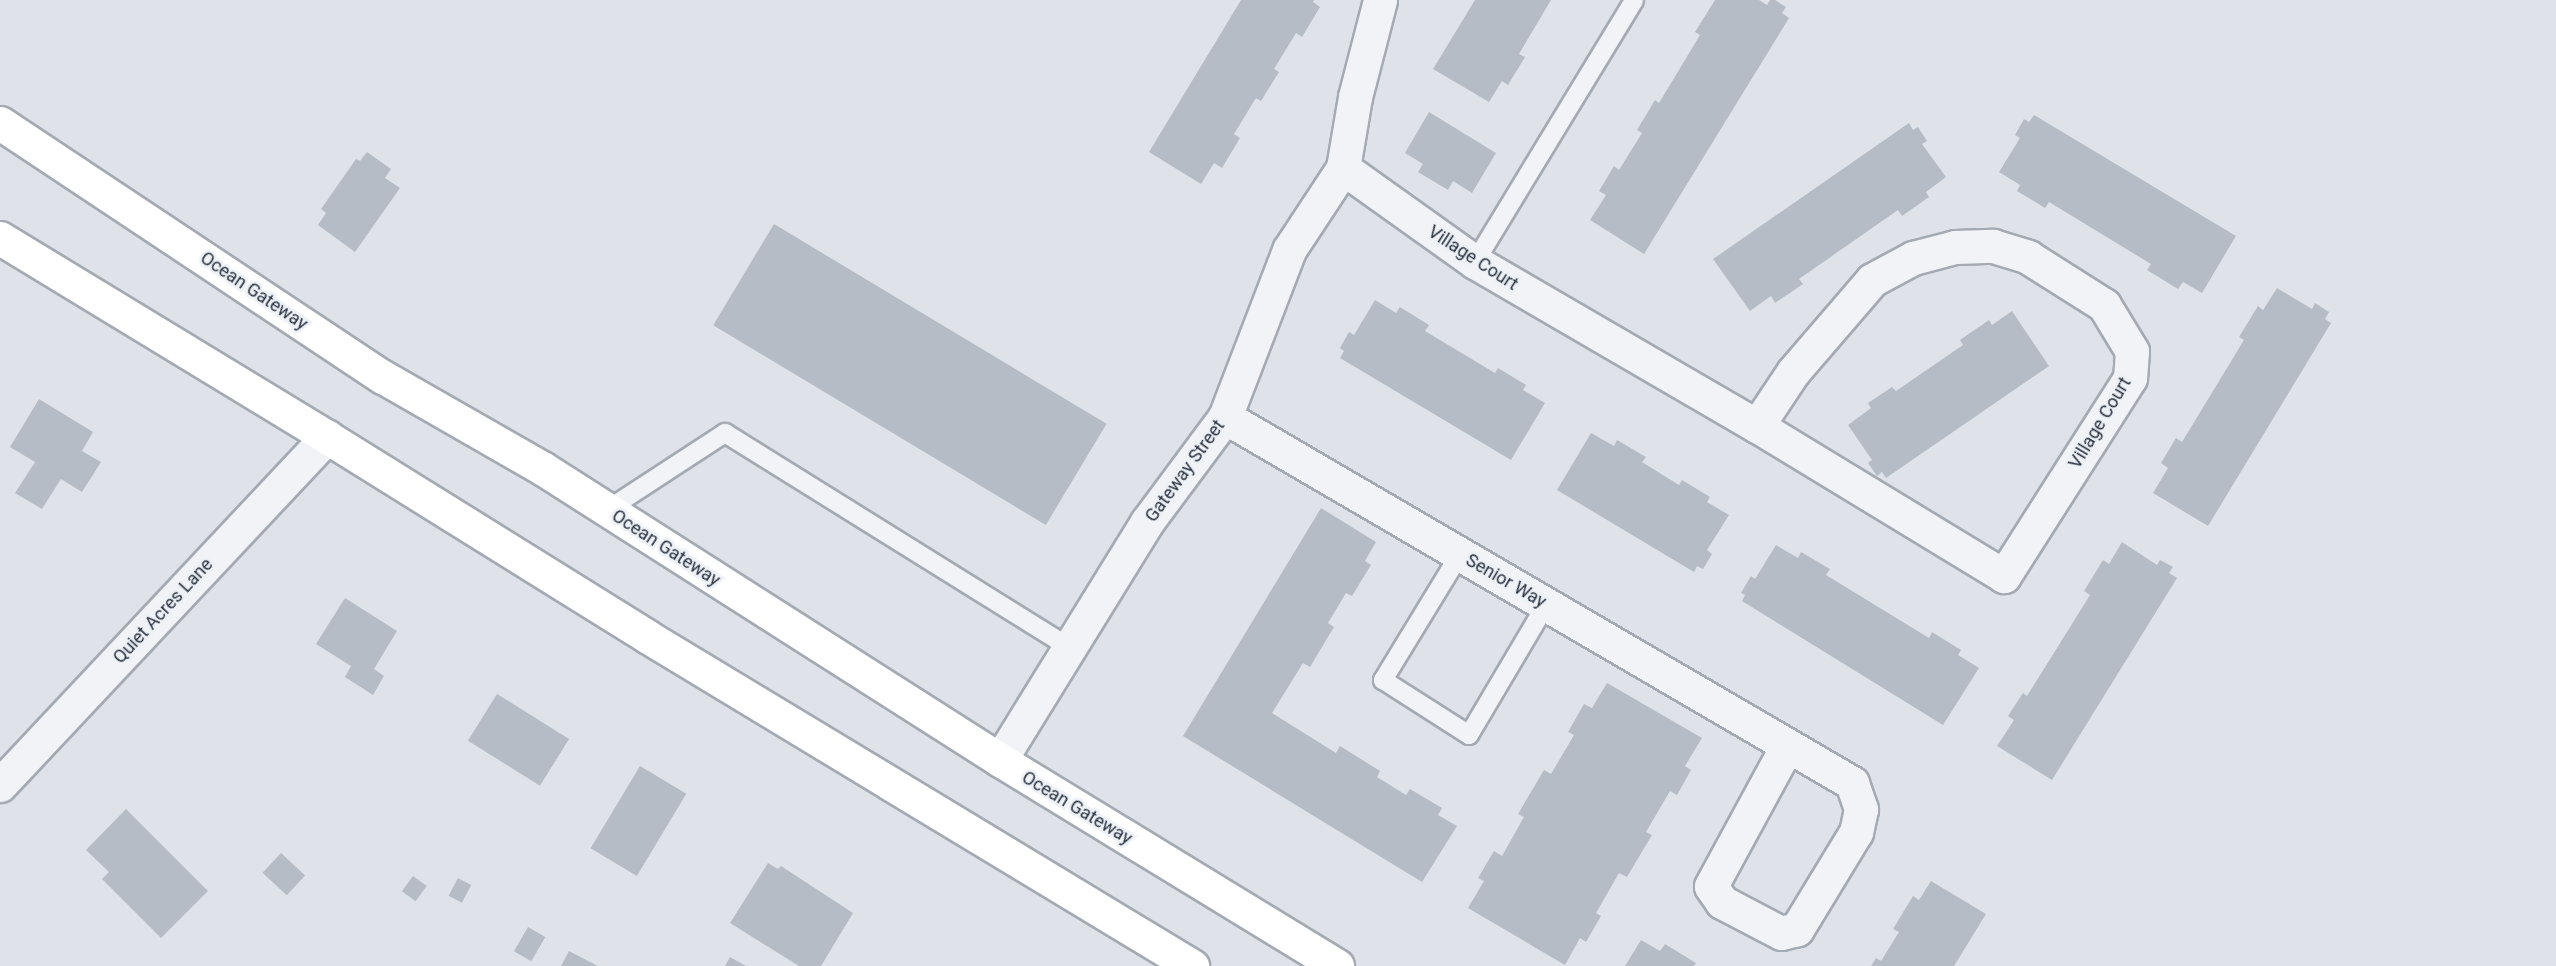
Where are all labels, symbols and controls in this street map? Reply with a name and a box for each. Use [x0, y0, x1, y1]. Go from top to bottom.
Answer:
street label: Village Court [1424, 221, 1522, 295]
street label: Ocean Gateway [196, 247, 312, 335]
street label: Village Court [2064, 373, 2136, 473]
street label: Gateway Street [1141, 416, 1229, 526]
street label: Ocean Gateway [608, 505, 724, 591]
street label: Senior Way [1462, 549, 1550, 613]
street label: Quiet Acres Lane [109, 554, 217, 668]
street label: Ocean Gateway [1018, 767, 1136, 849]

